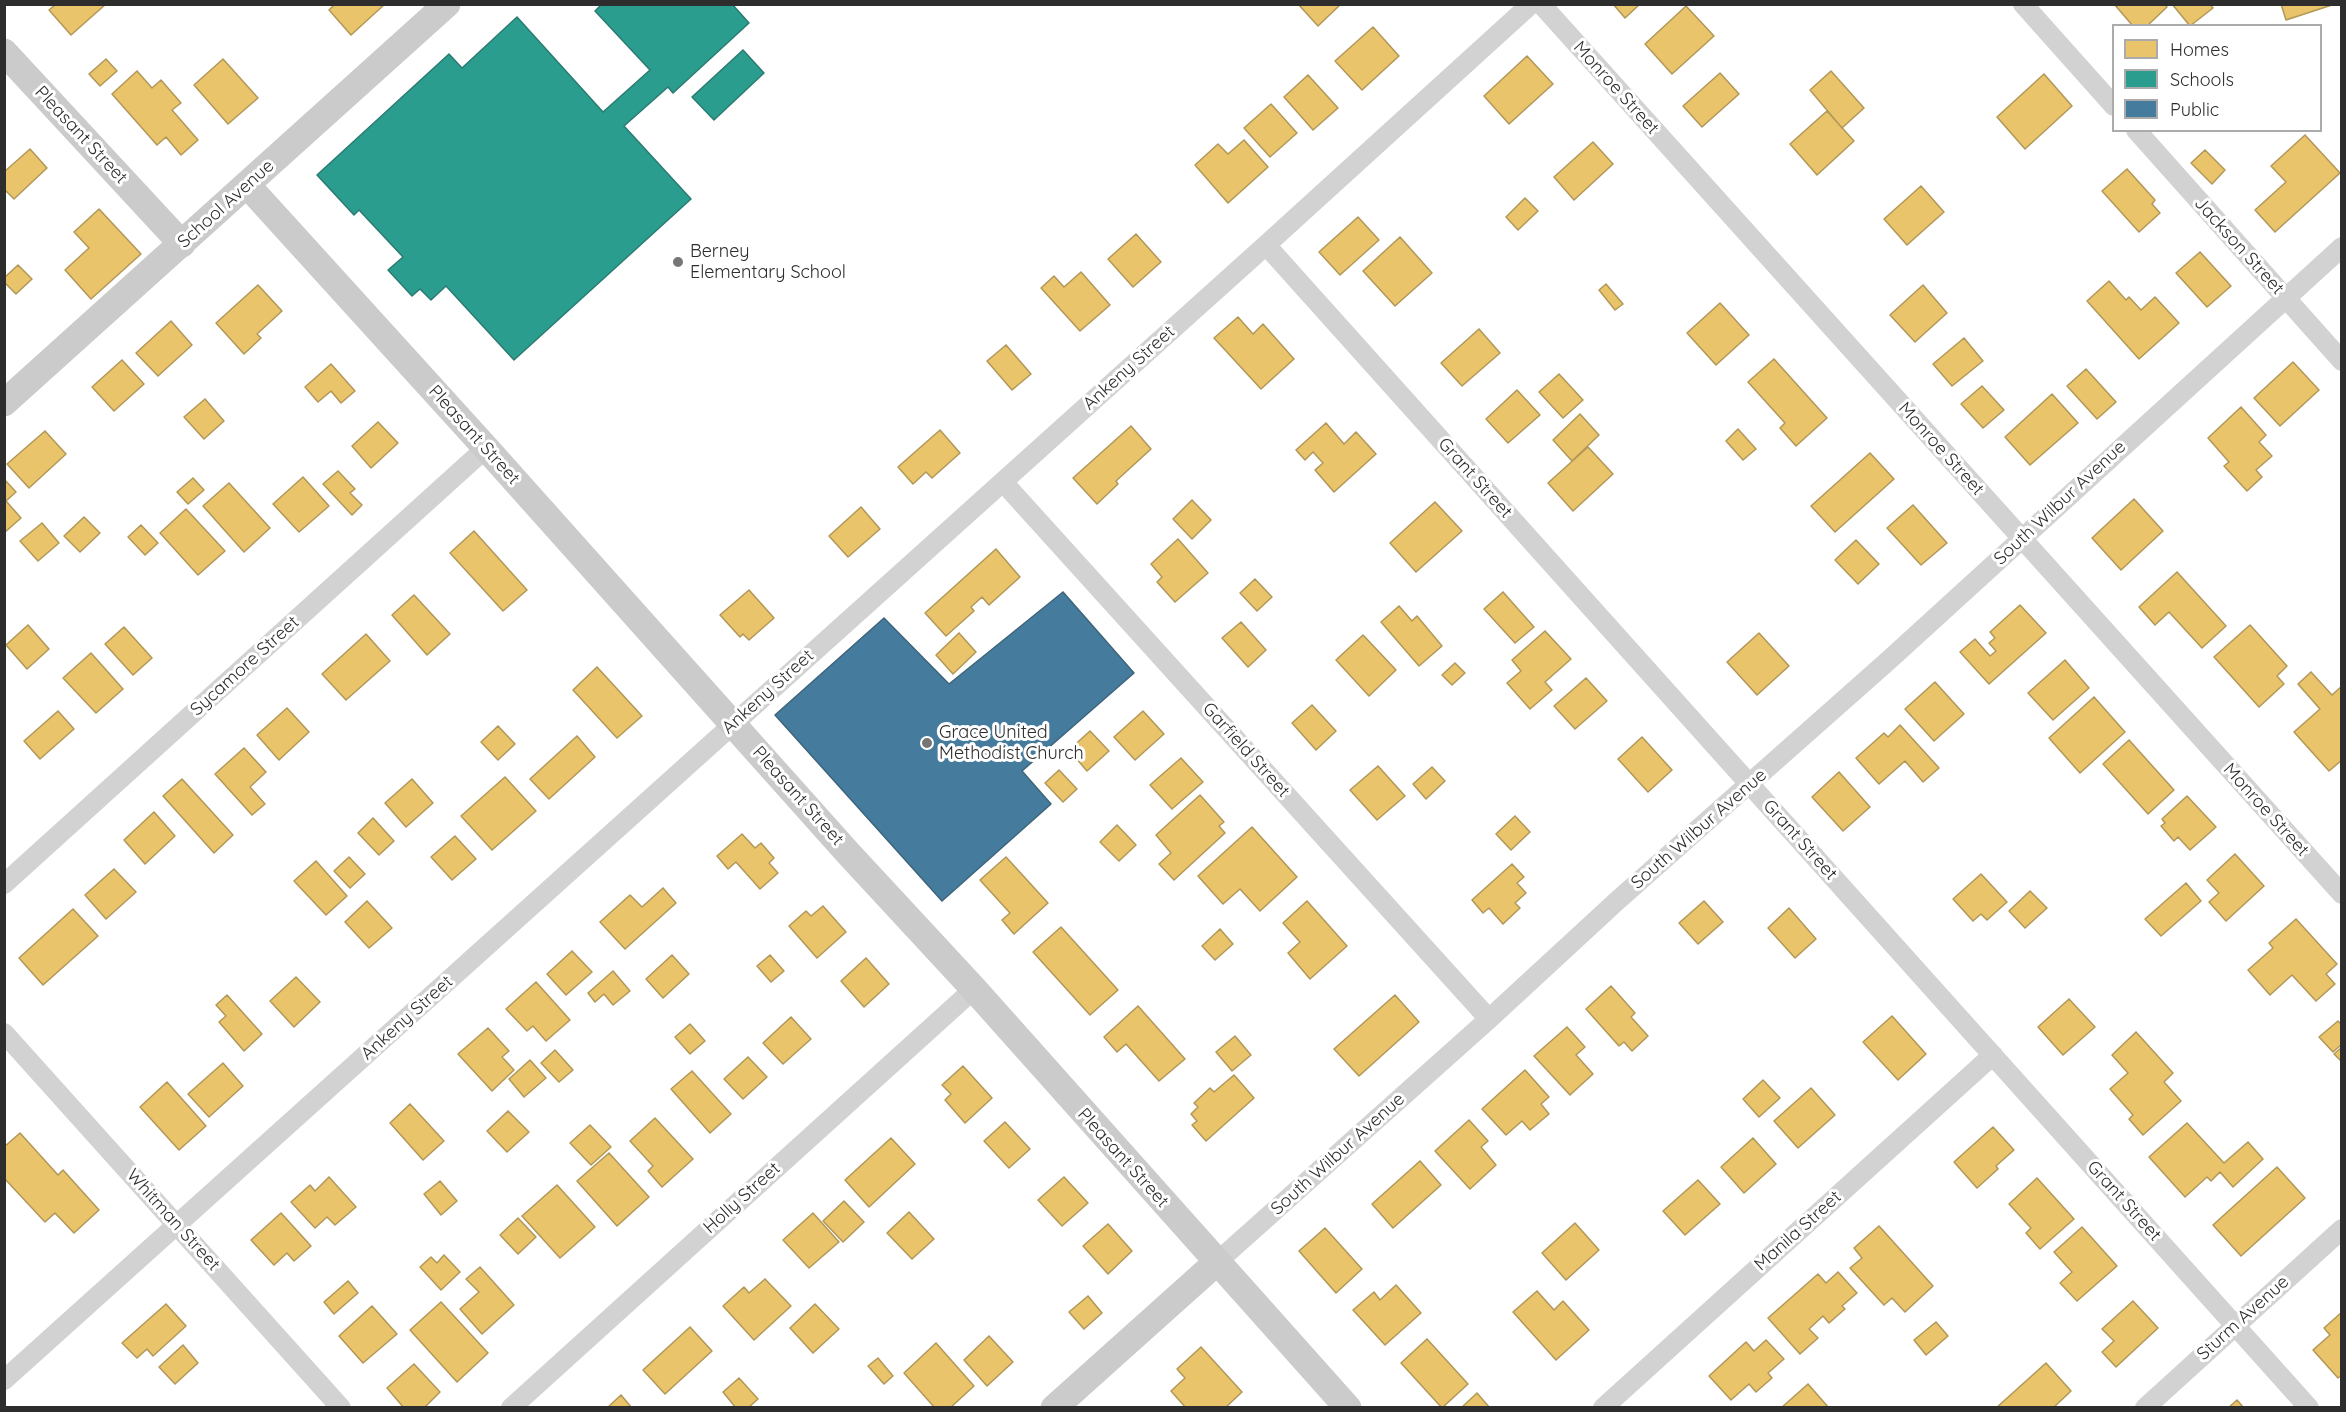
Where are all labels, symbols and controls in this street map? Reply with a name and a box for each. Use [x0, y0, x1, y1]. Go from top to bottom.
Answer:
legend [2112, 24, 2322, 132]
street label: Monroe Street [1569, 37, 1663, 139]
text: Homes [2170, 38, 2229, 61]
text: Schools [2170, 68, 2234, 91]
street label: Pleasant Street [30, 82, 132, 188]
text: Public [2170, 98, 2219, 121]
street label: School Avenue [173, 155, 279, 253]
street label: Jackson Street [2190, 193, 2288, 299]
place label: Berney Elementary School [690, 241, 846, 284]
marker: Berney Elementary School [671, 255, 685, 269]
street label: Ankeny Street [1079, 321, 1179, 415]
street label: Pleasant Street [424, 381, 524, 489]
street label: Monroe Street [1894, 398, 1988, 500]
street label: Grant Street [1433, 433, 1517, 523]
street label: South Wilbur Avenue [1990, 436, 2130, 570]
street label: Sycamore Street [186, 612, 304, 720]
street label: Ankeny Street [718, 645, 818, 739]
street label: Garfield Street [1198, 698, 1294, 802]
place label: Grace United Methodist Church [939, 722, 1084, 764]
marker: Grace United Methodist Church [920, 736, 934, 750]
street label: Pleasant Street [748, 742, 848, 850]
street label: Monroe Street [2219, 759, 2313, 861]
street label: South Wilbur Avenue [1627, 764, 1771, 894]
street label: Grant Street [1758, 795, 1842, 885]
street label: Ankeny Street [357, 971, 457, 1065]
street label: South Wilbur Avenue [1267, 1088, 1409, 1220]
street label: Pleasant Street [1073, 1104, 1173, 1212]
street label: Grant Street [2082, 1156, 2166, 1246]
street label: Holly Street [699, 1158, 785, 1238]
street label: Whitman Street [122, 1165, 224, 1275]
street label: Manila Street [1750, 1186, 1846, 1276]
street label: Sturm Avenue [2193, 1271, 2293, 1365]

